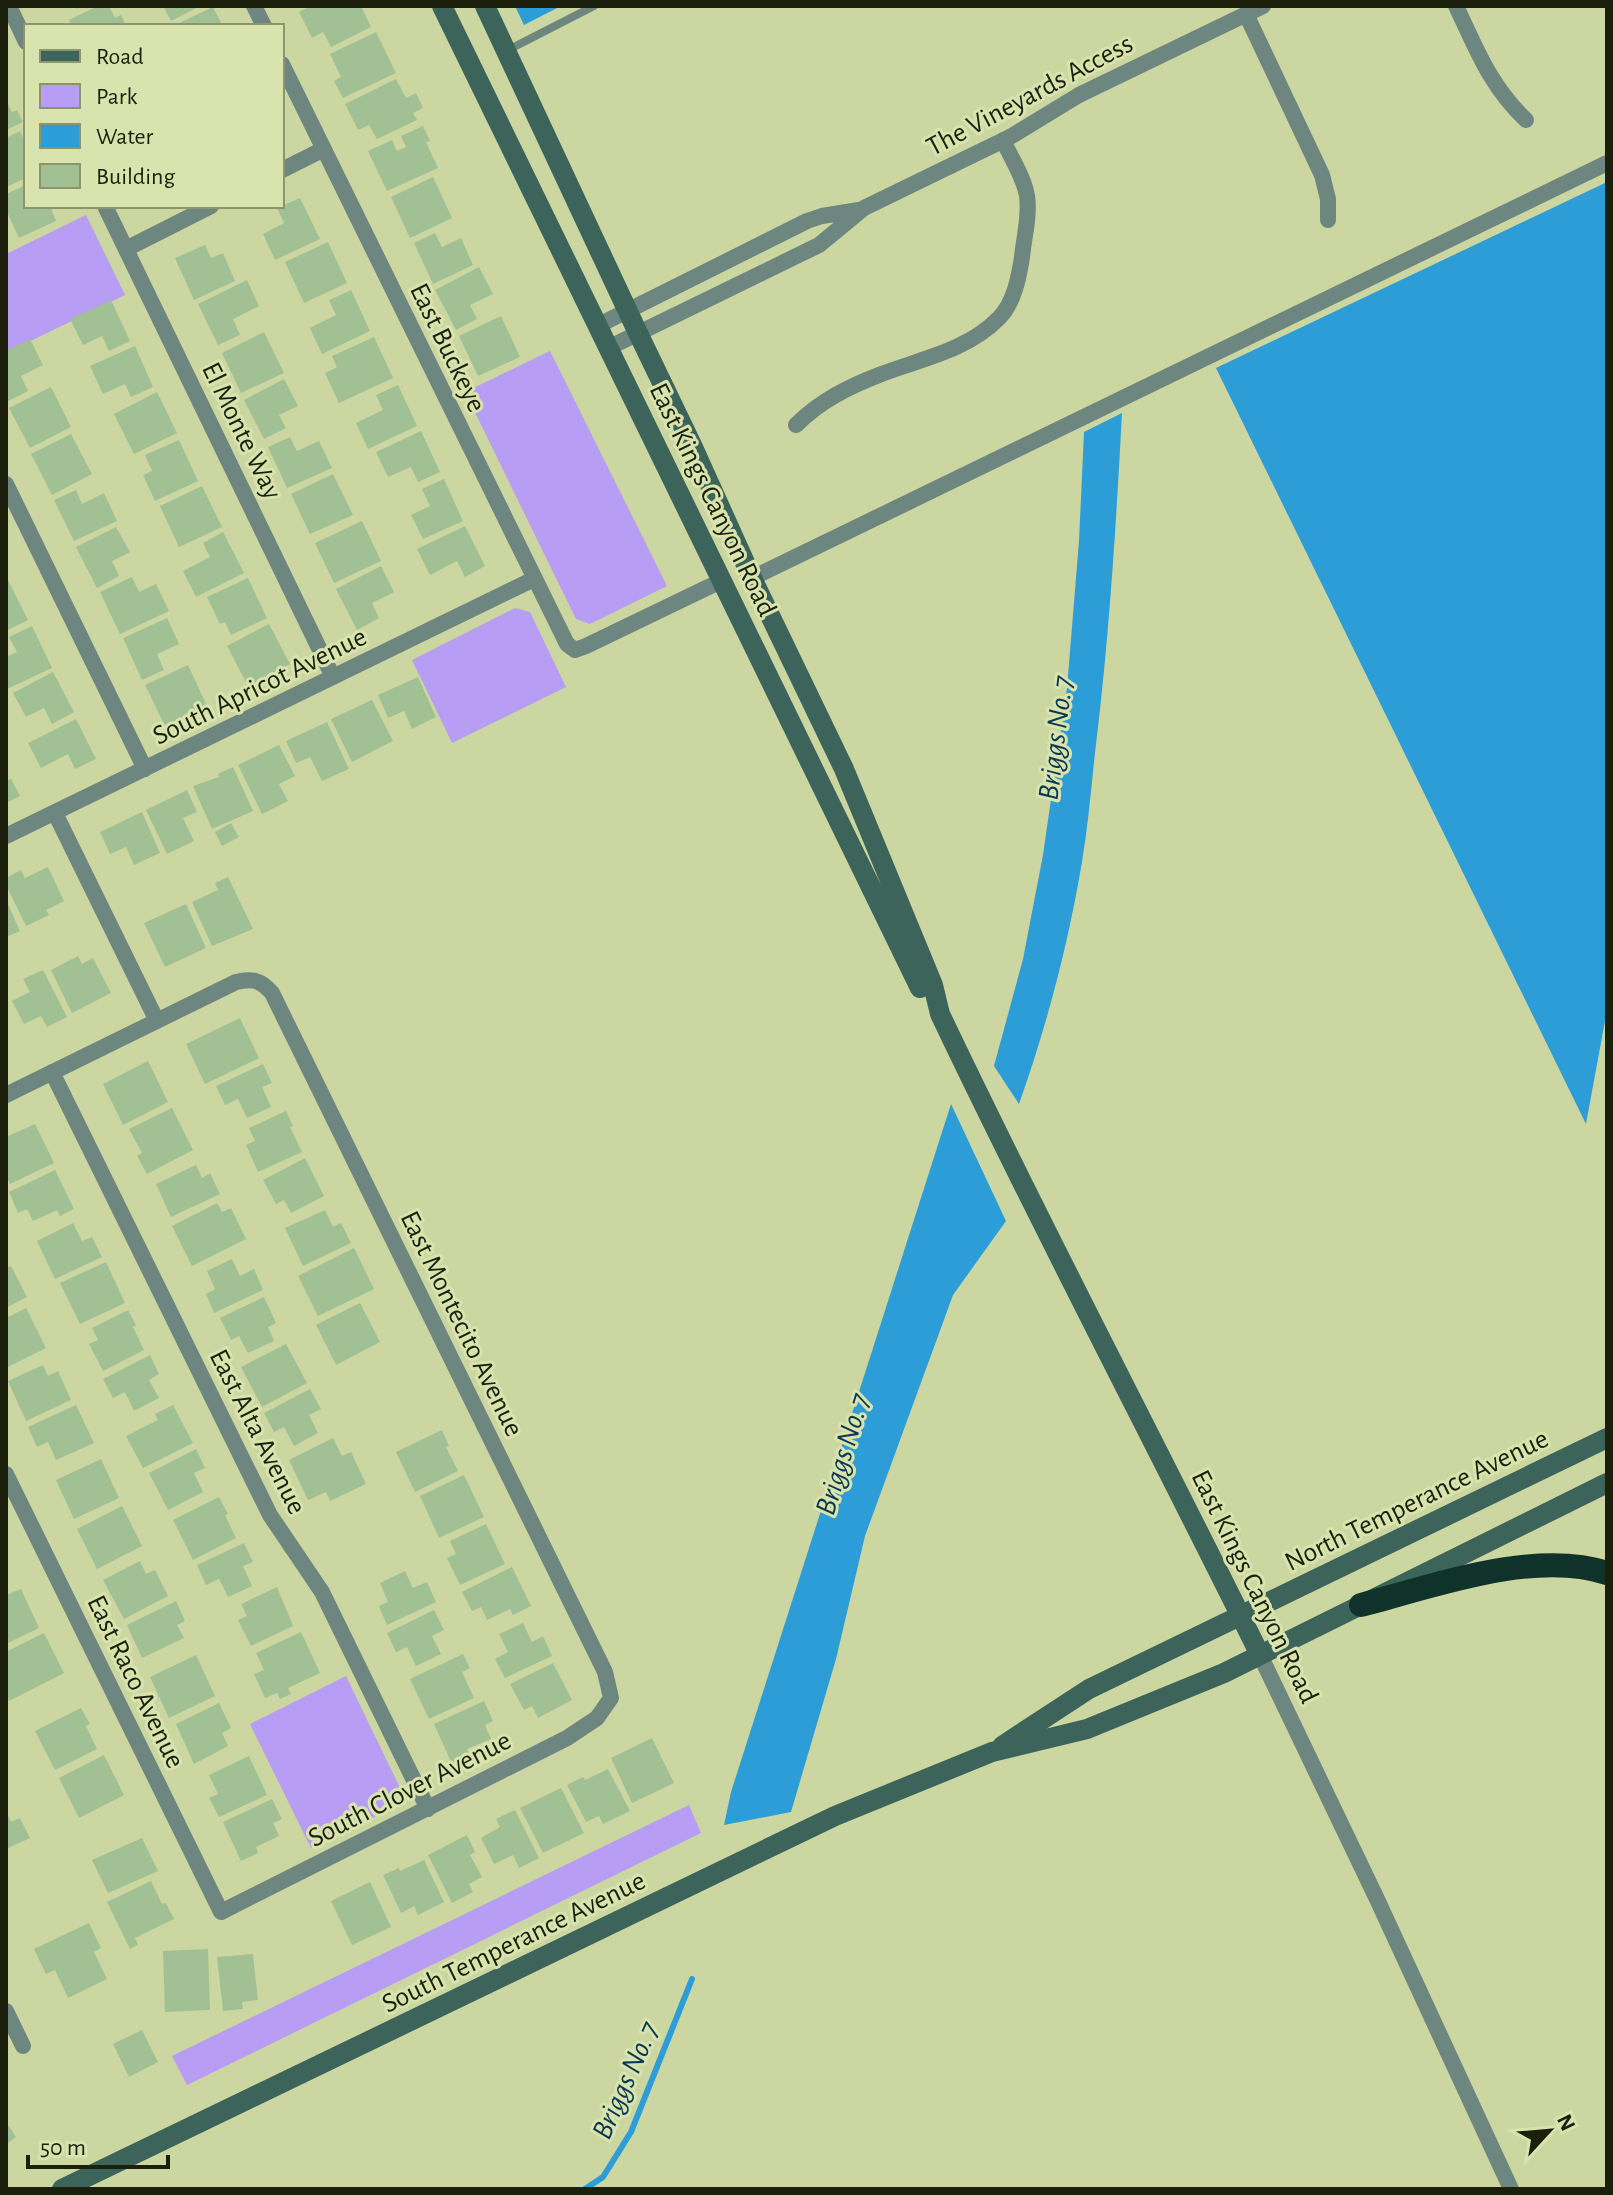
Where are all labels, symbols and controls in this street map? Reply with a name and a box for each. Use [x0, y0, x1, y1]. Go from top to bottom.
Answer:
legend [24, 24, 284, 208]
street label: The Vineyards Access [922, 30, 1138, 162]
text: Road [96, 45, 144, 69]
text: Park [96, 85, 137, 109]
text: Water [96, 125, 154, 149]
text: Building [96, 165, 175, 189]
street label: East Buckeye [404, 279, 490, 417]
street label: El Monte Way [196, 358, 286, 504]
street label: East Kings Canyon Road [644, 379, 781, 621]
street label: South Apricot Avenue [149, 623, 371, 751]
water label: Briggs No. 7 [1033, 674, 1079, 802]
street label: East Montecito Avenue [395, 1207, 528, 1441]
street label: East Alta Avenue [204, 1345, 311, 1519]
water label: Briggs No. 7 [810, 1390, 876, 1518]
street label: North Temperance Avenue [1281, 1425, 1553, 1577]
street label: East Kings Canyon Road [1186, 1466, 1323, 1708]
street label: East Raco Avenue [81, 1591, 189, 1773]
street label: South Clover Avenue [304, 1727, 516, 1853]
street label: South Temperance Avenue [378, 1867, 650, 2019]
water label: Briggs No. 7 [587, 2017, 665, 2144]
north arrow [1509, 2091, 1589, 2171]
text: N [1553, 2111, 1579, 2134]
scale bar [28, 2119, 168, 2169]
text: 50 m [40, 2136, 86, 2160]

